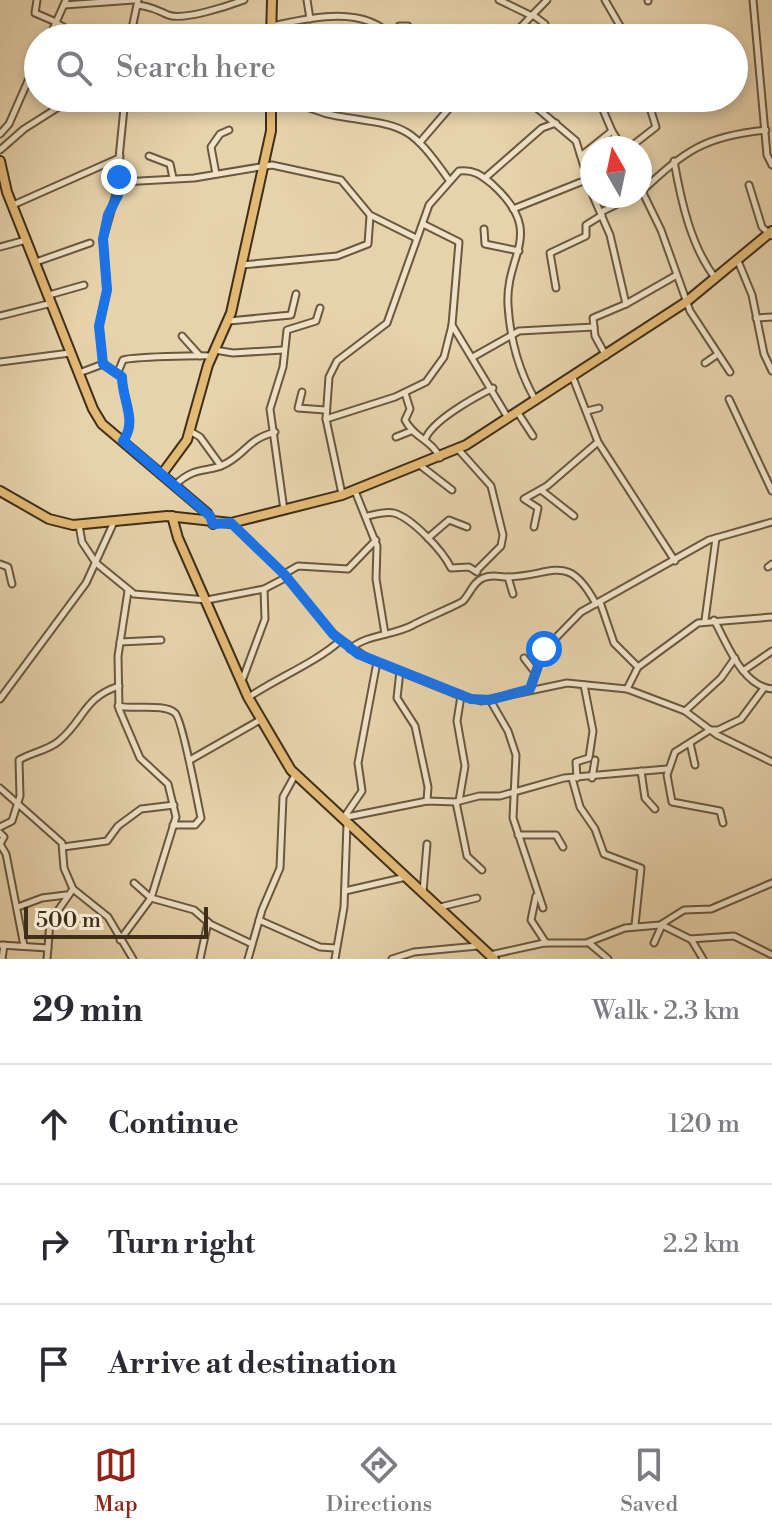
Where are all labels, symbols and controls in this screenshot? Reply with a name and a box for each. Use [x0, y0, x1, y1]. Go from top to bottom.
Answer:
search box [24, 24, 748, 112]
icon: search [52, 46, 96, 90]
text: Search here [116, 49, 276, 87]
north arrow [580, 136, 652, 208]
route end [101, 159, 137, 195]
route start [526, 631, 562, 667]
scale bar [24, 903, 208, 939]
text: 500 m [36, 907, 101, 934]
text: 29 min [32, 990, 143, 1032]
text: Walk · 2.3 km [592, 995, 740, 1027]
icon: ahead [32, 1102, 76, 1146]
text: Continue [108, 1105, 239, 1143]
text: 120 m [668, 1108, 740, 1140]
icon: right [32, 1222, 76, 1266]
text: Turn right [108, 1225, 255, 1263]
text: 2.2 km [663, 1228, 740, 1260]
icon: arrive [32, 1342, 76, 1386]
text: Arrive at destination [108, 1345, 397, 1383]
tab: Map [94, 1443, 138, 1518]
tab: Directions [326, 1443, 432, 1518]
tab: Saved [620, 1443, 678, 1518]

